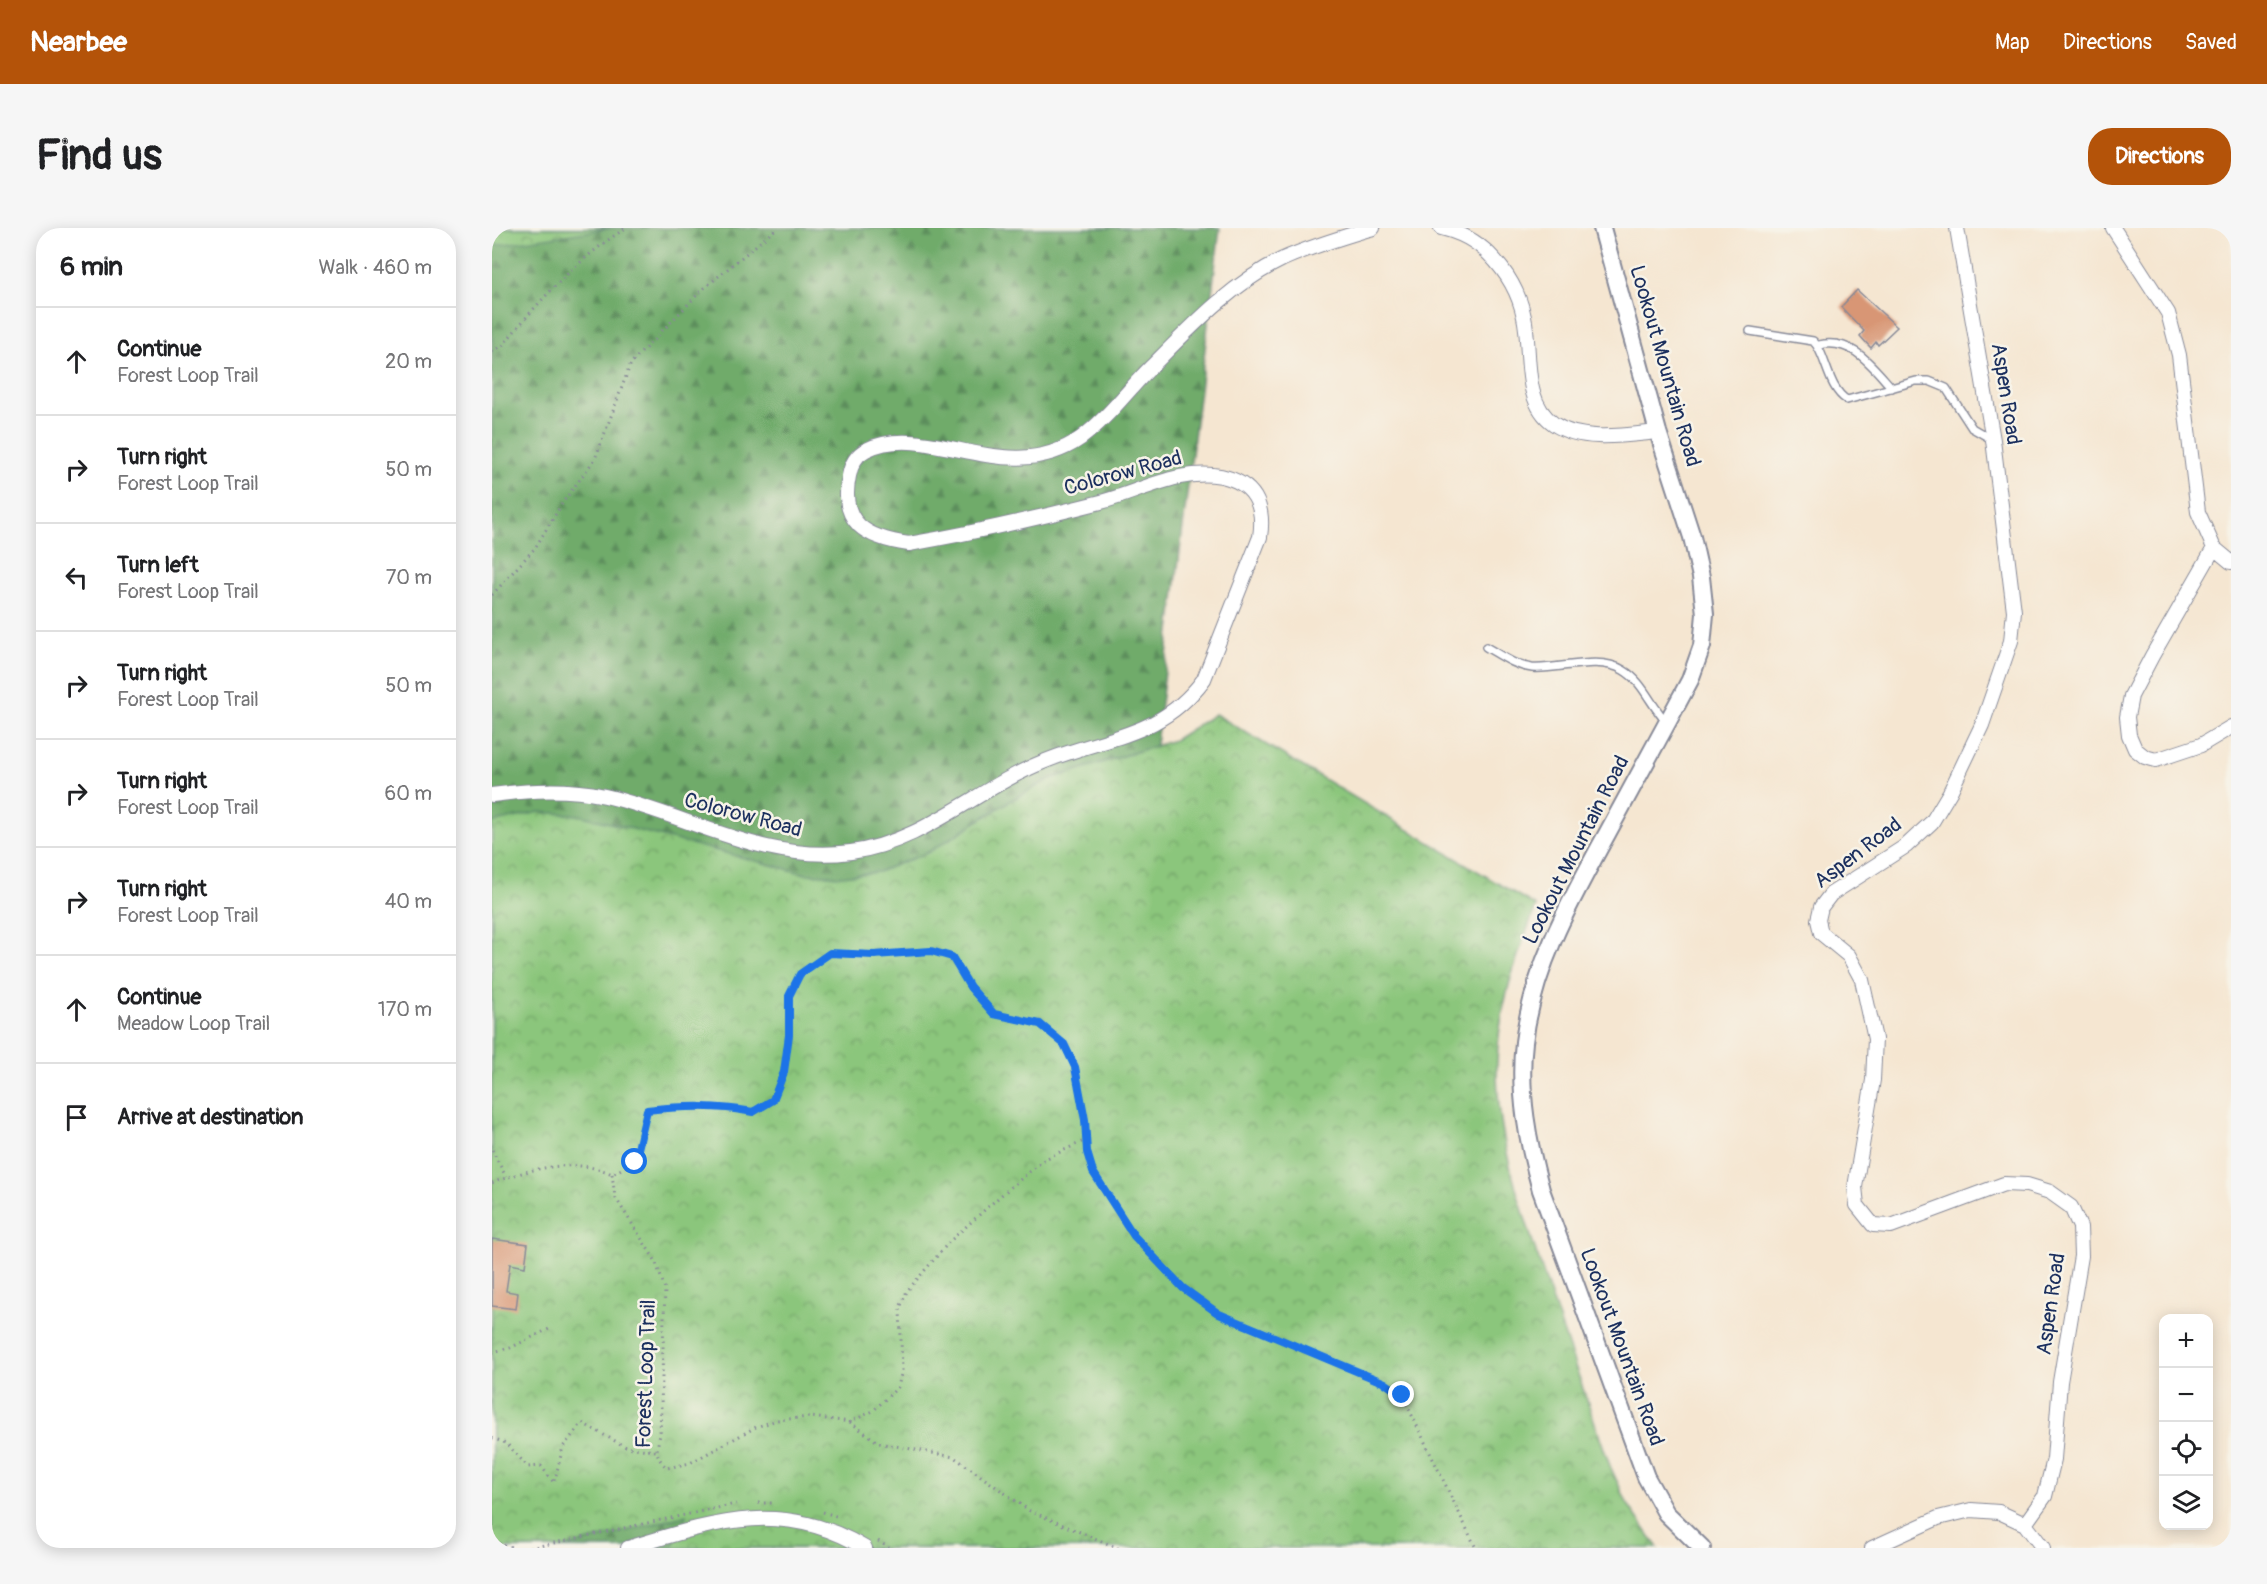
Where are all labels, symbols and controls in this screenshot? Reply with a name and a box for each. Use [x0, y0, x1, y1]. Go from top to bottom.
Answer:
text: Nearbee [30, 25, 127, 60]
text: Map [1995, 29, 2030, 56]
text: Directions [2063, 29, 2152, 56]
text: Saved [2185, 29, 2237, 56]
button: Directions [2088, 128, 2231, 185]
text: Find us [36, 130, 162, 182]
text: 6 min [60, 251, 123, 283]
text: Walk · 460 m [318, 255, 432, 280]
street label: Lookout Mountain Road [1623, 262, 1707, 470]
text: Continue [117, 335, 201, 363]
street label: Aspen Road [1985, 341, 2027, 447]
icon: ahead [60, 345, 93, 378]
text: 20 m [385, 349, 432, 374]
text: Forest Loop Trail [117, 363, 259, 388]
text: Turn right [117, 443, 207, 471]
street label: Colorow Road [1061, 444, 1185, 502]
icon: right [60, 453, 93, 486]
text: 50 m [385, 457, 432, 482]
text: Forest Loop Trail [117, 471, 259, 496]
text: Turn left [117, 551, 199, 579]
icon: left [60, 561, 93, 594]
text: 70 m [386, 565, 432, 590]
text: Forest Loop Trail [117, 579, 259, 604]
text: Turn right [117, 659, 207, 687]
icon: right [60, 669, 93, 702]
text: 50 m [385, 673, 432, 698]
text: Forest Loop Trail [117, 687, 259, 712]
street label: Lookout Mountain Road [1517, 751, 1635, 949]
text: Turn right [117, 767, 207, 795]
icon: right [60, 777, 93, 810]
text: 60 m [385, 781, 432, 806]
street label: Colorow Road [681, 786, 805, 844]
text: Forest Loop Trail [117, 795, 259, 820]
street label: Aspen Road [1809, 811, 1907, 895]
text: Turn right [117, 875, 207, 903]
icon: right [60, 885, 93, 918]
text: 40 m [385, 889, 432, 914]
text: Forest Loop Trail [117, 903, 259, 928]
text: Continue [117, 983, 201, 1011]
icon: ahead [60, 993, 93, 1026]
text: 170 m [378, 997, 432, 1022]
text: Meadow Loop Trail [117, 1011, 270, 1036]
icon: arrive [60, 1101, 93, 1134]
text: Arrive at destination [117, 1103, 303, 1131]
route start [621, 1148, 647, 1174]
street label: Lookout Mountain Road [1574, 1244, 1670, 1450]
street label: Aspen Road [2030, 1251, 2072, 1357]
street label: Forest Loop Trail [630, 1299, 662, 1449]
map controls [2159, 1314, 2213, 1530]
button: + [2159, 1314, 2213, 1368]
button: − [2159, 1368, 2213, 1422]
route end [1388, 1381, 1414, 1407]
button: locate [2159, 1422, 2213, 1476]
button: layers [2159, 1476, 2213, 1530]

